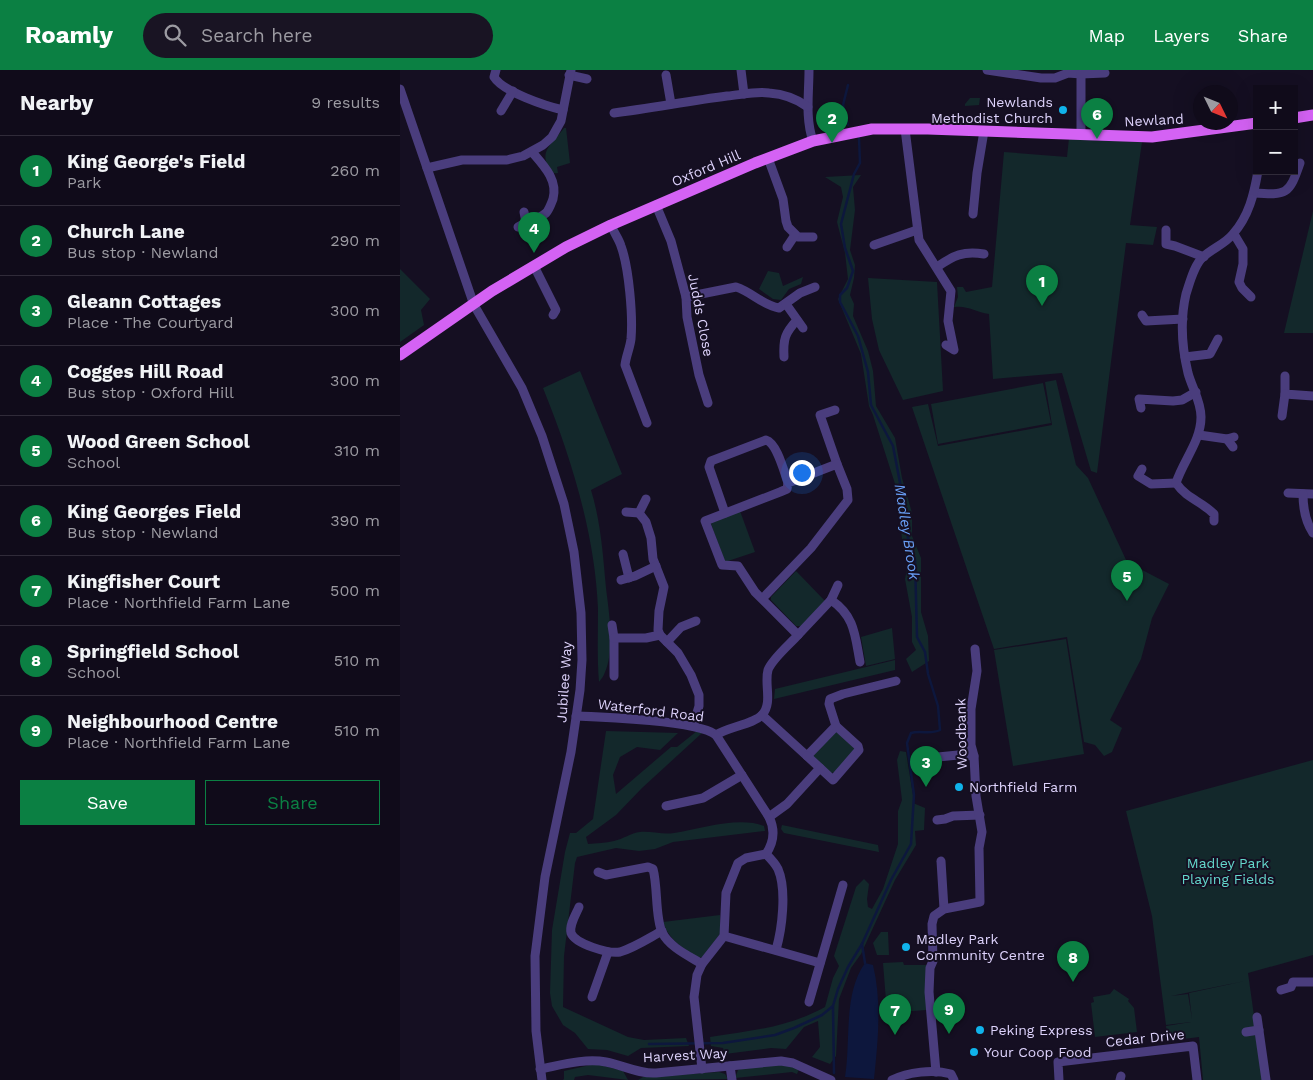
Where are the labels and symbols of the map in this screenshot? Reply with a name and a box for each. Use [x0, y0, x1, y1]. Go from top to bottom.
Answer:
north arrow [1193, 85, 1238, 130]
place label: Newlands Methodist Church [931, 94, 1053, 126]
pin: 6 [1081, 98, 1113, 139]
pin: 2 [816, 102, 848, 143]
marker: Newlands Methodist Church [1057, 104, 1069, 116]
street label: Newland [1124, 110, 1184, 130]
street label: Oxford Hill [669, 146, 743, 190]
pin: 4 [518, 212, 550, 253]
pin: 1 [1026, 265, 1058, 306]
street label: Judds Close [685, 272, 717, 358]
your location [789, 460, 815, 486]
water label: Madley Brook [891, 483, 924, 582]
pin: 5 [1111, 560, 1143, 601]
street label: Jubilee Way [553, 640, 575, 723]
street label: Waterford Road [597, 696, 705, 724]
street label: Woodbank [952, 698, 970, 770]
pin: 3 [910, 746, 942, 787]
place label: Northfield Farm [969, 779, 1077, 795]
marker: Northfield Farm [953, 781, 965, 793]
park label: Madley Park Playing Fields [1182, 855, 1274, 887]
place label: Madley Park Community Centre [916, 931, 1045, 963]
marker: Madley Park Community Centre [900, 941, 912, 953]
pin: 8 [1057, 941, 1089, 982]
pin: 9 [933, 993, 965, 1034]
pin: 7 [879, 994, 911, 1035]
place label: Peking Express [990, 1022, 1093, 1038]
marker: Peking Express [974, 1024, 986, 1036]
street label: Cedar Drive [1105, 1026, 1185, 1050]
place label: Your Coop Food [984, 1044, 1092, 1060]
street label: Harvest Way [642, 1045, 728, 1065]
marker: Your Coop Food [968, 1046, 980, 1058]

